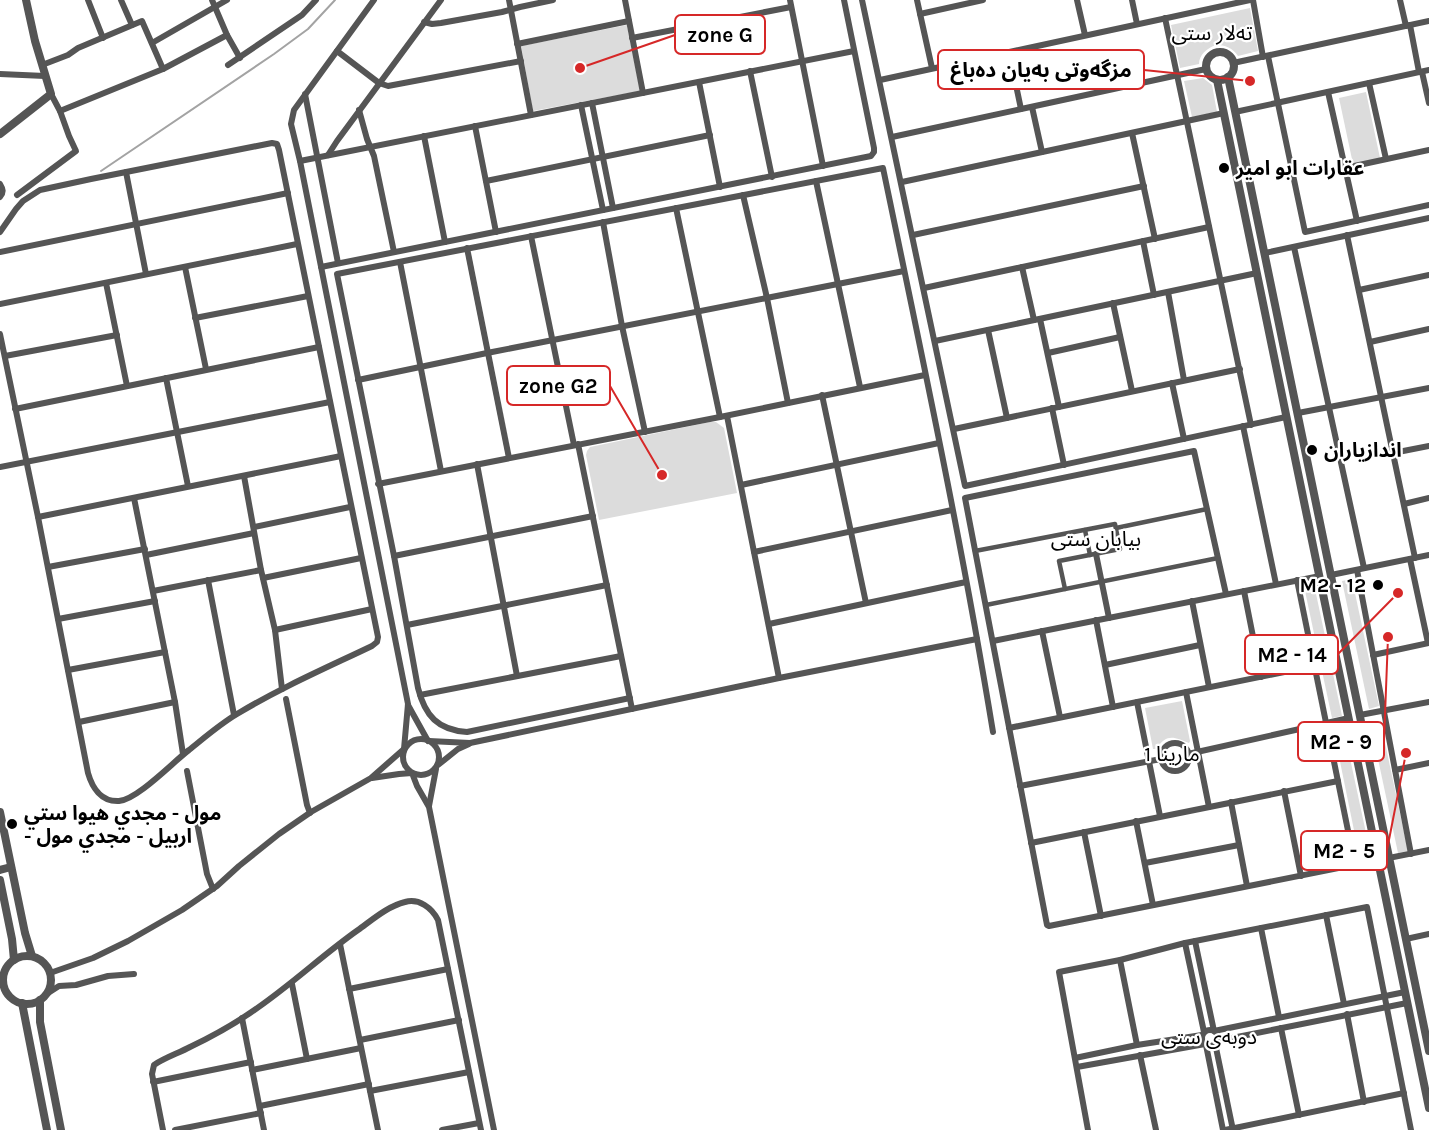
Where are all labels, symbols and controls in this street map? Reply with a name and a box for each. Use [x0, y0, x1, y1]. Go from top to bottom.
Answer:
callout: zone G [675, 15, 765, 54]
district label: ته‌لار ستی [1171, 21, 1253, 45]
text: zone G [687, 23, 753, 47]
callout: مزگەوتی بەیان دەباغ [938, 50, 1144, 89]
text: مزگەوتی بەیان دەباغ [950, 58, 1132, 85]
place label: عقارات ابو امير [1235, 157, 1364, 180]
marker: عقارات ابو امير [1217, 161, 1231, 175]
callout: zone G2 [507, 366, 610, 405]
text: zone G2 [519, 374, 597, 398]
place label: اندازياران [1324, 439, 1402, 462]
marker: اندازياران [1305, 443, 1319, 457]
district label: بیابان ستی [1051, 527, 1141, 551]
place label: M2 - 12 [1300, 574, 1366, 597]
marker: M2 - 12 [1371, 578, 1385, 592]
callout: M2 - 14 [1245, 635, 1338, 674]
text: M2 - 14 [1257, 643, 1327, 667]
callout: M2 - 9 [1298, 722, 1384, 761]
text: M2 - 9 [1310, 730, 1372, 754]
district label: مارینا 1 [1144, 742, 1200, 766]
place label: مول - مجدي هيوا ستي - اربيل - مجدي مول [24, 802, 221, 853]
marker: مول - مجدي هيوا ستي - اربيل - مجدي مول [5, 817, 19, 831]
callout: M2 - 5 [1301, 831, 1387, 870]
text: M2 - 5 [1313, 839, 1375, 863]
district label: دوبه‌ی ستی [1161, 1025, 1257, 1049]

